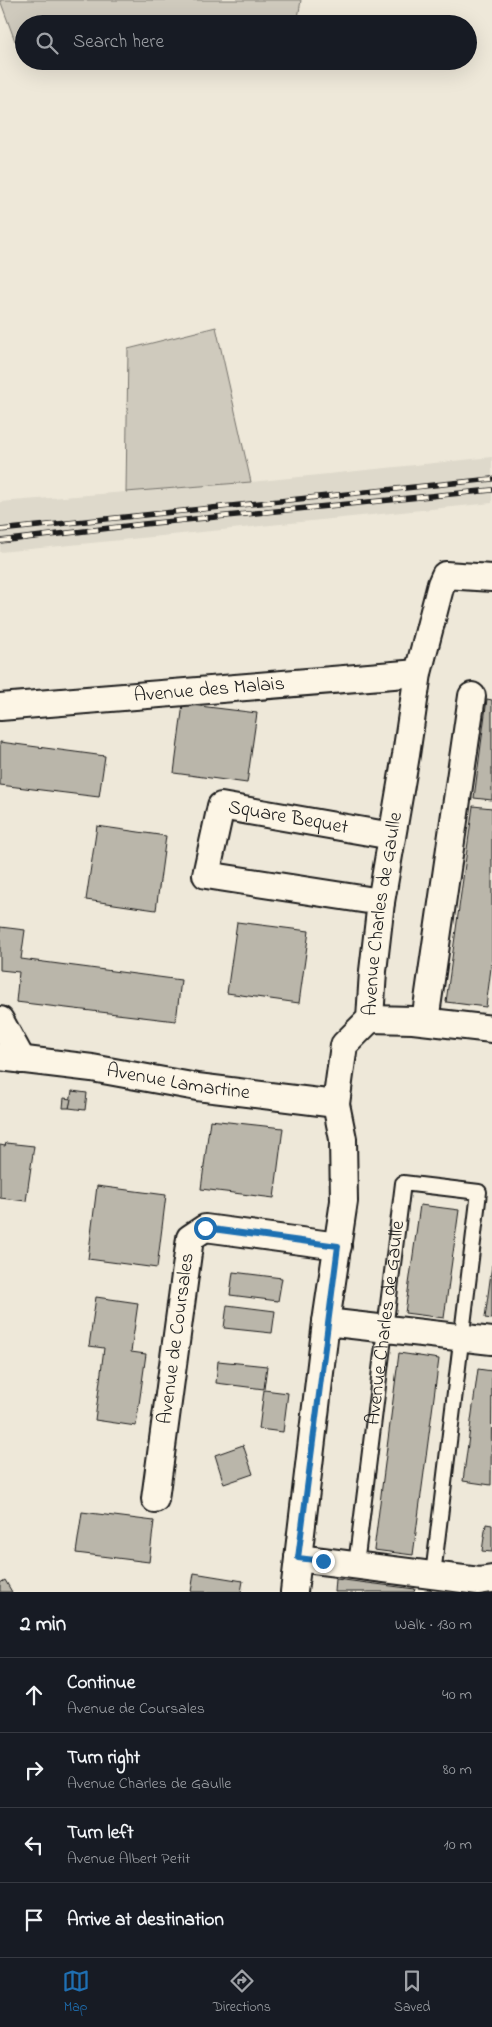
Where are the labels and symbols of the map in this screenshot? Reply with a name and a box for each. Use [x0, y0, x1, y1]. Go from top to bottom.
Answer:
street label: Avenue des Malais [133, 669, 286, 711]
street label: Square Bequet [226, 793, 351, 843]
street label: Avenue Charles de Gaulle [356, 810, 411, 1017]
street label: Avenue Lamartine [104, 1056, 251, 1108]
route start [194, 1217, 217, 1240]
street label: Avenue Charles de Gaulle [359, 1219, 413, 1427]
street label: Avenue de Coursales [151, 1251, 202, 1426]
route end [312, 1550, 335, 1573]

